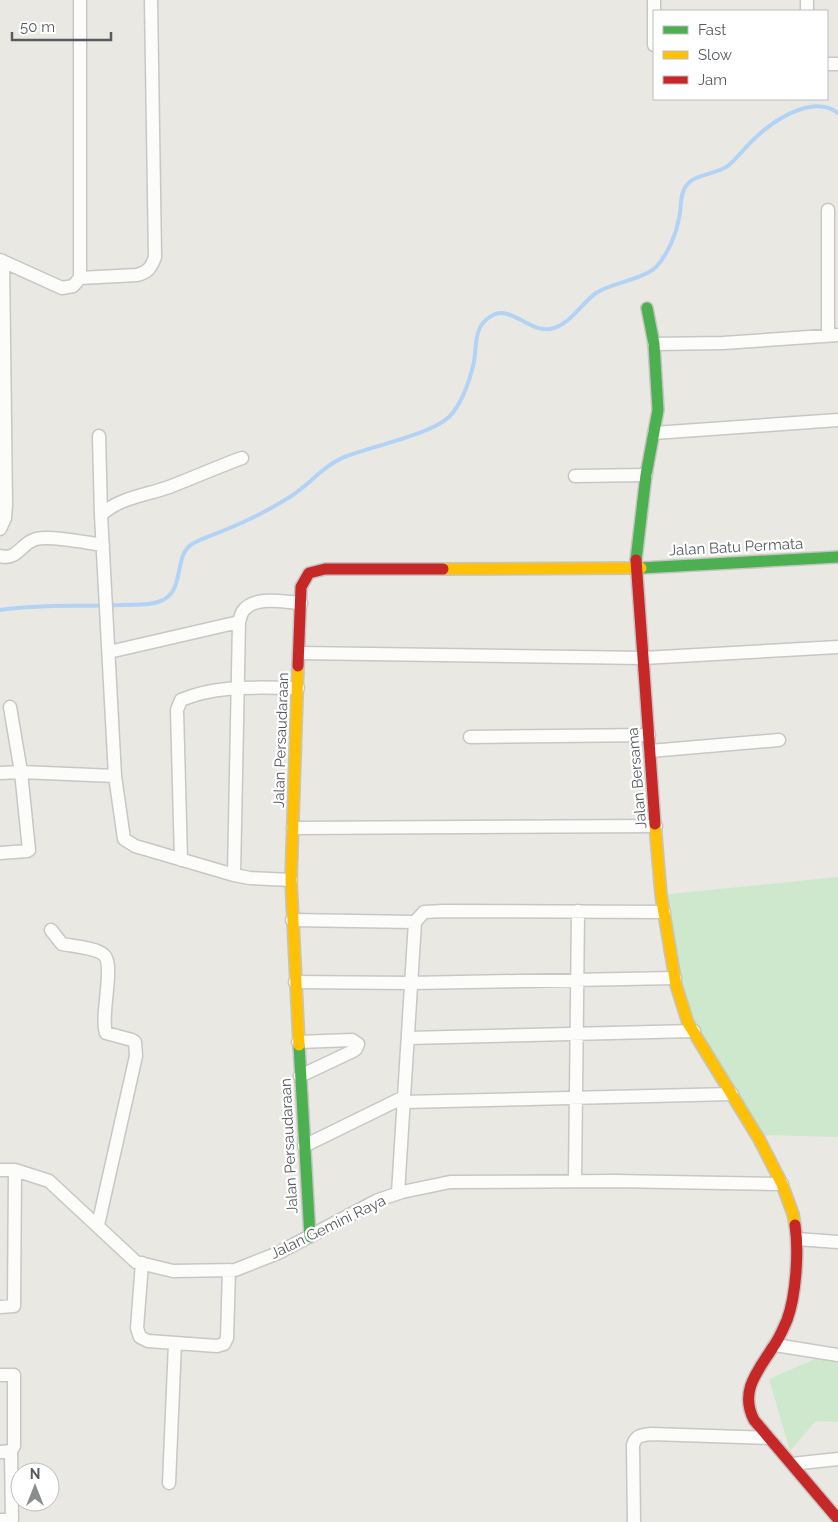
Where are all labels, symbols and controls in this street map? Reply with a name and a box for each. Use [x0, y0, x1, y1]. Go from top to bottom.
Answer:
scale bar [12, 10, 111, 42]
legend [653, 10, 828, 100]
text: 50 m [20, 18, 55, 36]
text: Fast [698, 21, 726, 39]
text: Slow [698, 46, 732, 64]
text: Jam [698, 71, 727, 89]
street label: Jalan Batu Permata [668, 534, 804, 560]
street label: Jalan Persaudaraan [270, 672, 292, 808]
street label: Jalan Bersama [624, 727, 650, 829]
street label: Jalan Persaudaraan [276, 1078, 302, 1214]
street label: Jalan Gemini Raya [267, 1191, 389, 1263]
north arrow [10, 1462, 60, 1512]
text: N [30, 1466, 40, 1482]

